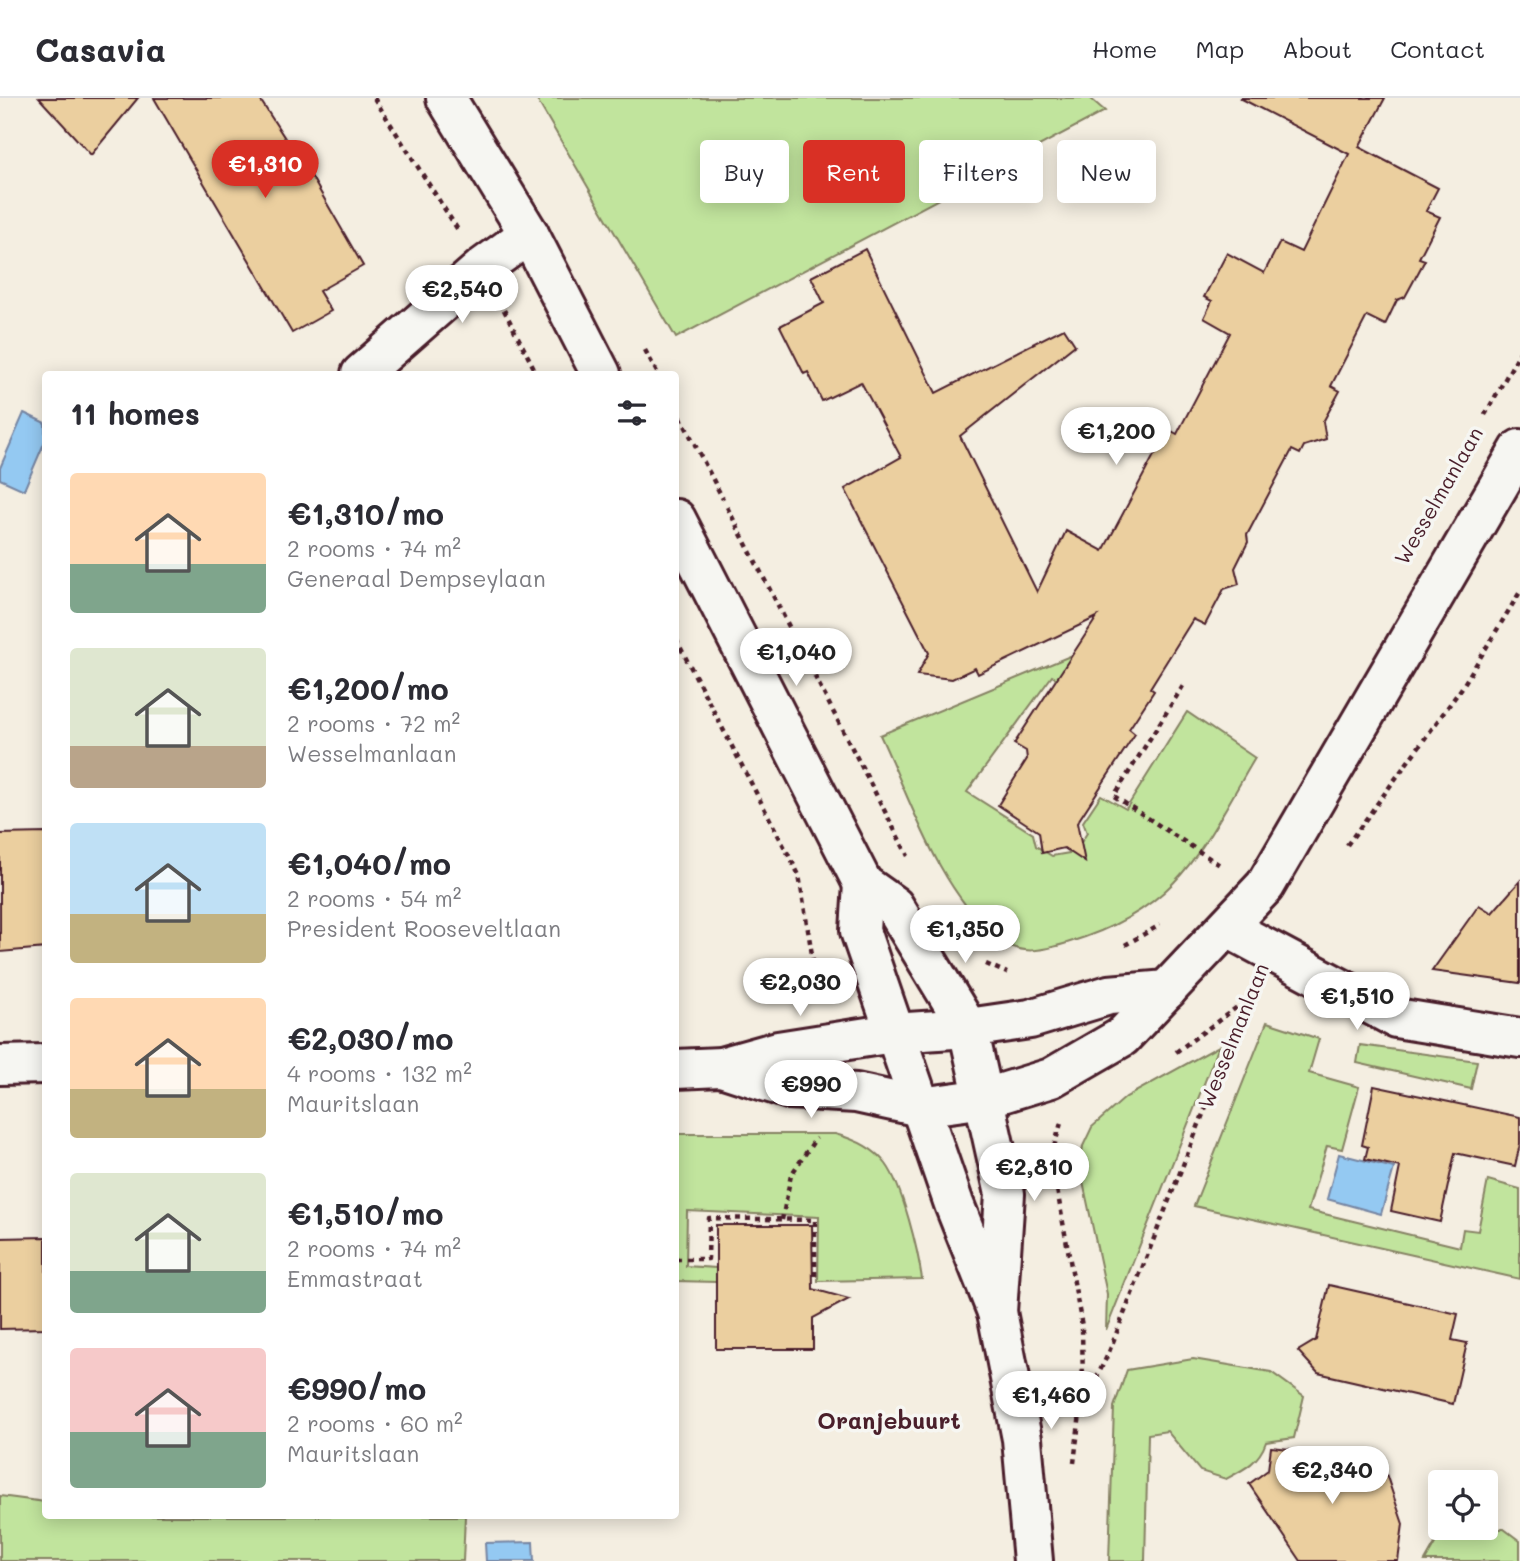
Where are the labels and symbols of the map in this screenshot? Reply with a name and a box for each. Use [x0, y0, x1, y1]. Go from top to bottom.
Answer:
pin: €1,310 [208, 140, 322, 200]
pin: €2,540 [405, 266, 519, 325]
pin: €1,200 [1059, 408, 1173, 467]
street label: Wesselmanlaan [1387, 422, 1488, 569]
pin: €1,040 [739, 628, 853, 688]
pin: €1,350 [908, 906, 1022, 965]
pin: €2,030 [743, 958, 857, 1018]
street label: Wesselmanlaan [1191, 959, 1274, 1112]
pin: €1,510 [1300, 972, 1414, 1032]
pin: €990 [770, 1060, 852, 1120]
pin: €2,810 [977, 1144, 1091, 1203]
pin: €1,460 [994, 1372, 1108, 1431]
district label: Oranjebuurt [817, 1405, 961, 1435]
pin: €2,340 [1275, 1446, 1389, 1506]

